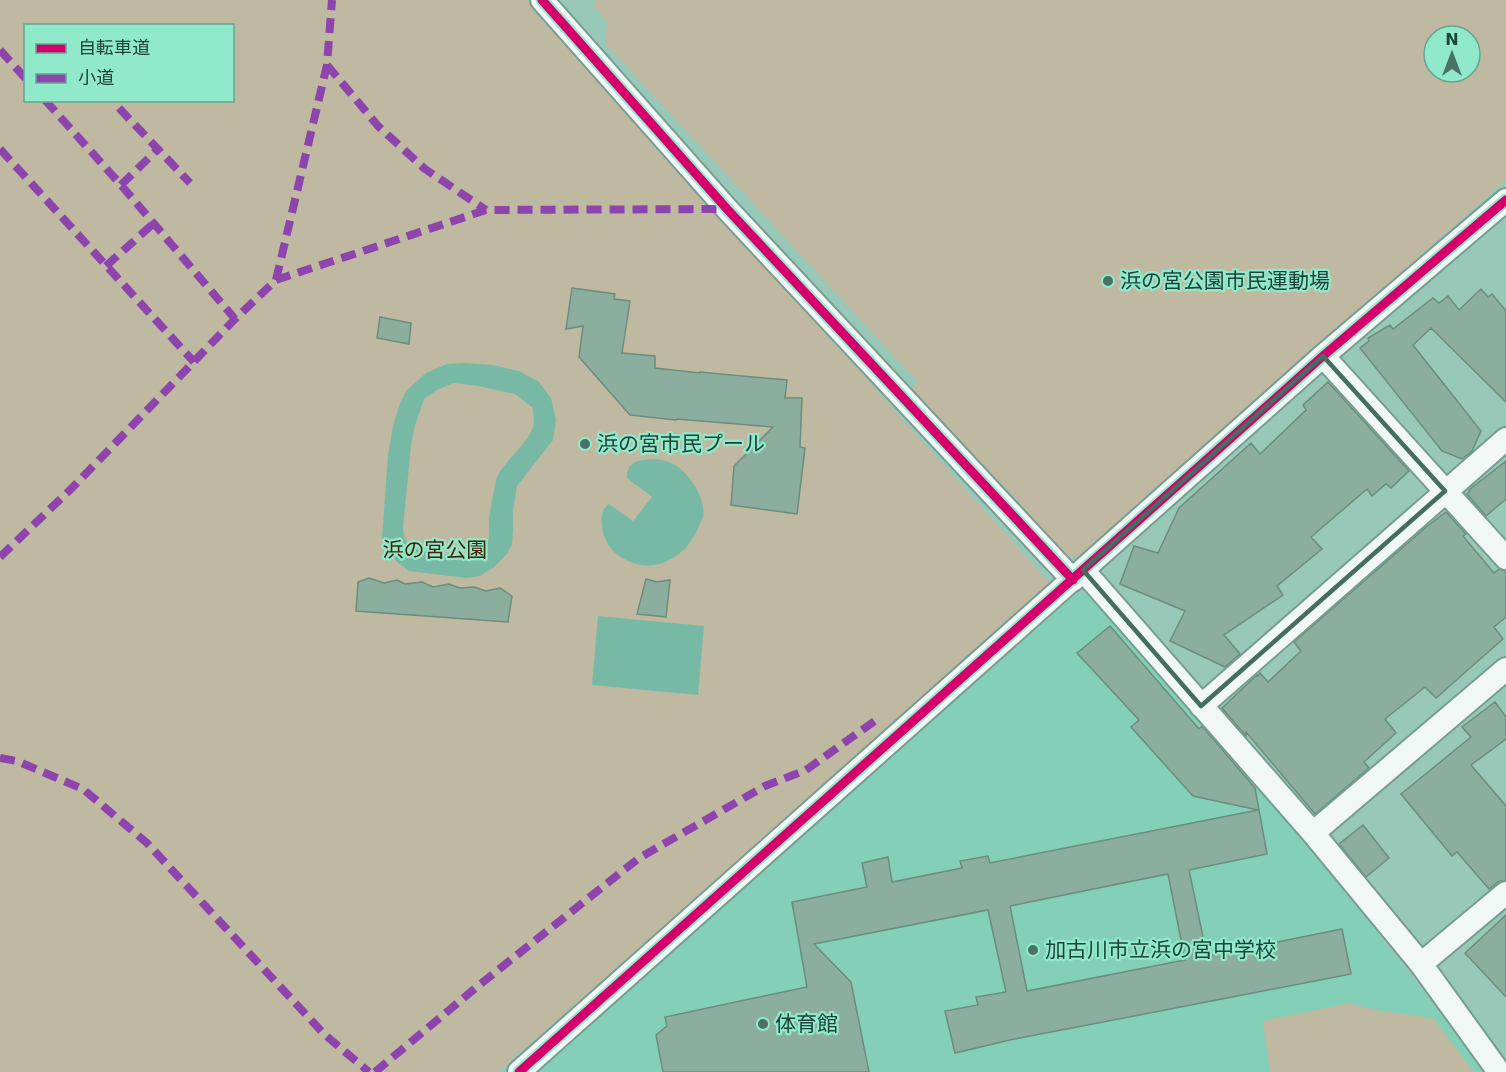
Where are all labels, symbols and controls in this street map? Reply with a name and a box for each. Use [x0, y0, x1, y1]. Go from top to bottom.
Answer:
legend [24, 24, 234, 102]
north arrow [1422, 24, 1482, 84]
text: N [1445, 30, 1459, 49]
text: 自転車道 [78, 37, 150, 58]
text: 小道 [78, 67, 114, 88]
place label: 浜の宮公園市民運動場 [1120, 269, 1330, 293]
marker: 浜の宮公園市民運動場 [1101, 274, 1115, 288]
place label: 浜の宮市民プール [597, 432, 765, 456]
marker: 浜の宮市民プール [578, 437, 592, 451]
park label: 浜の宮公園 [383, 538, 488, 562]
place label: 加古川市立浜の宮中学校 [1045, 938, 1276, 962]
marker: 加古川市立浜の宮中学校 [1026, 943, 1040, 957]
place label: 体育館 [775, 1012, 838, 1036]
marker: 体育館 [756, 1017, 770, 1031]

